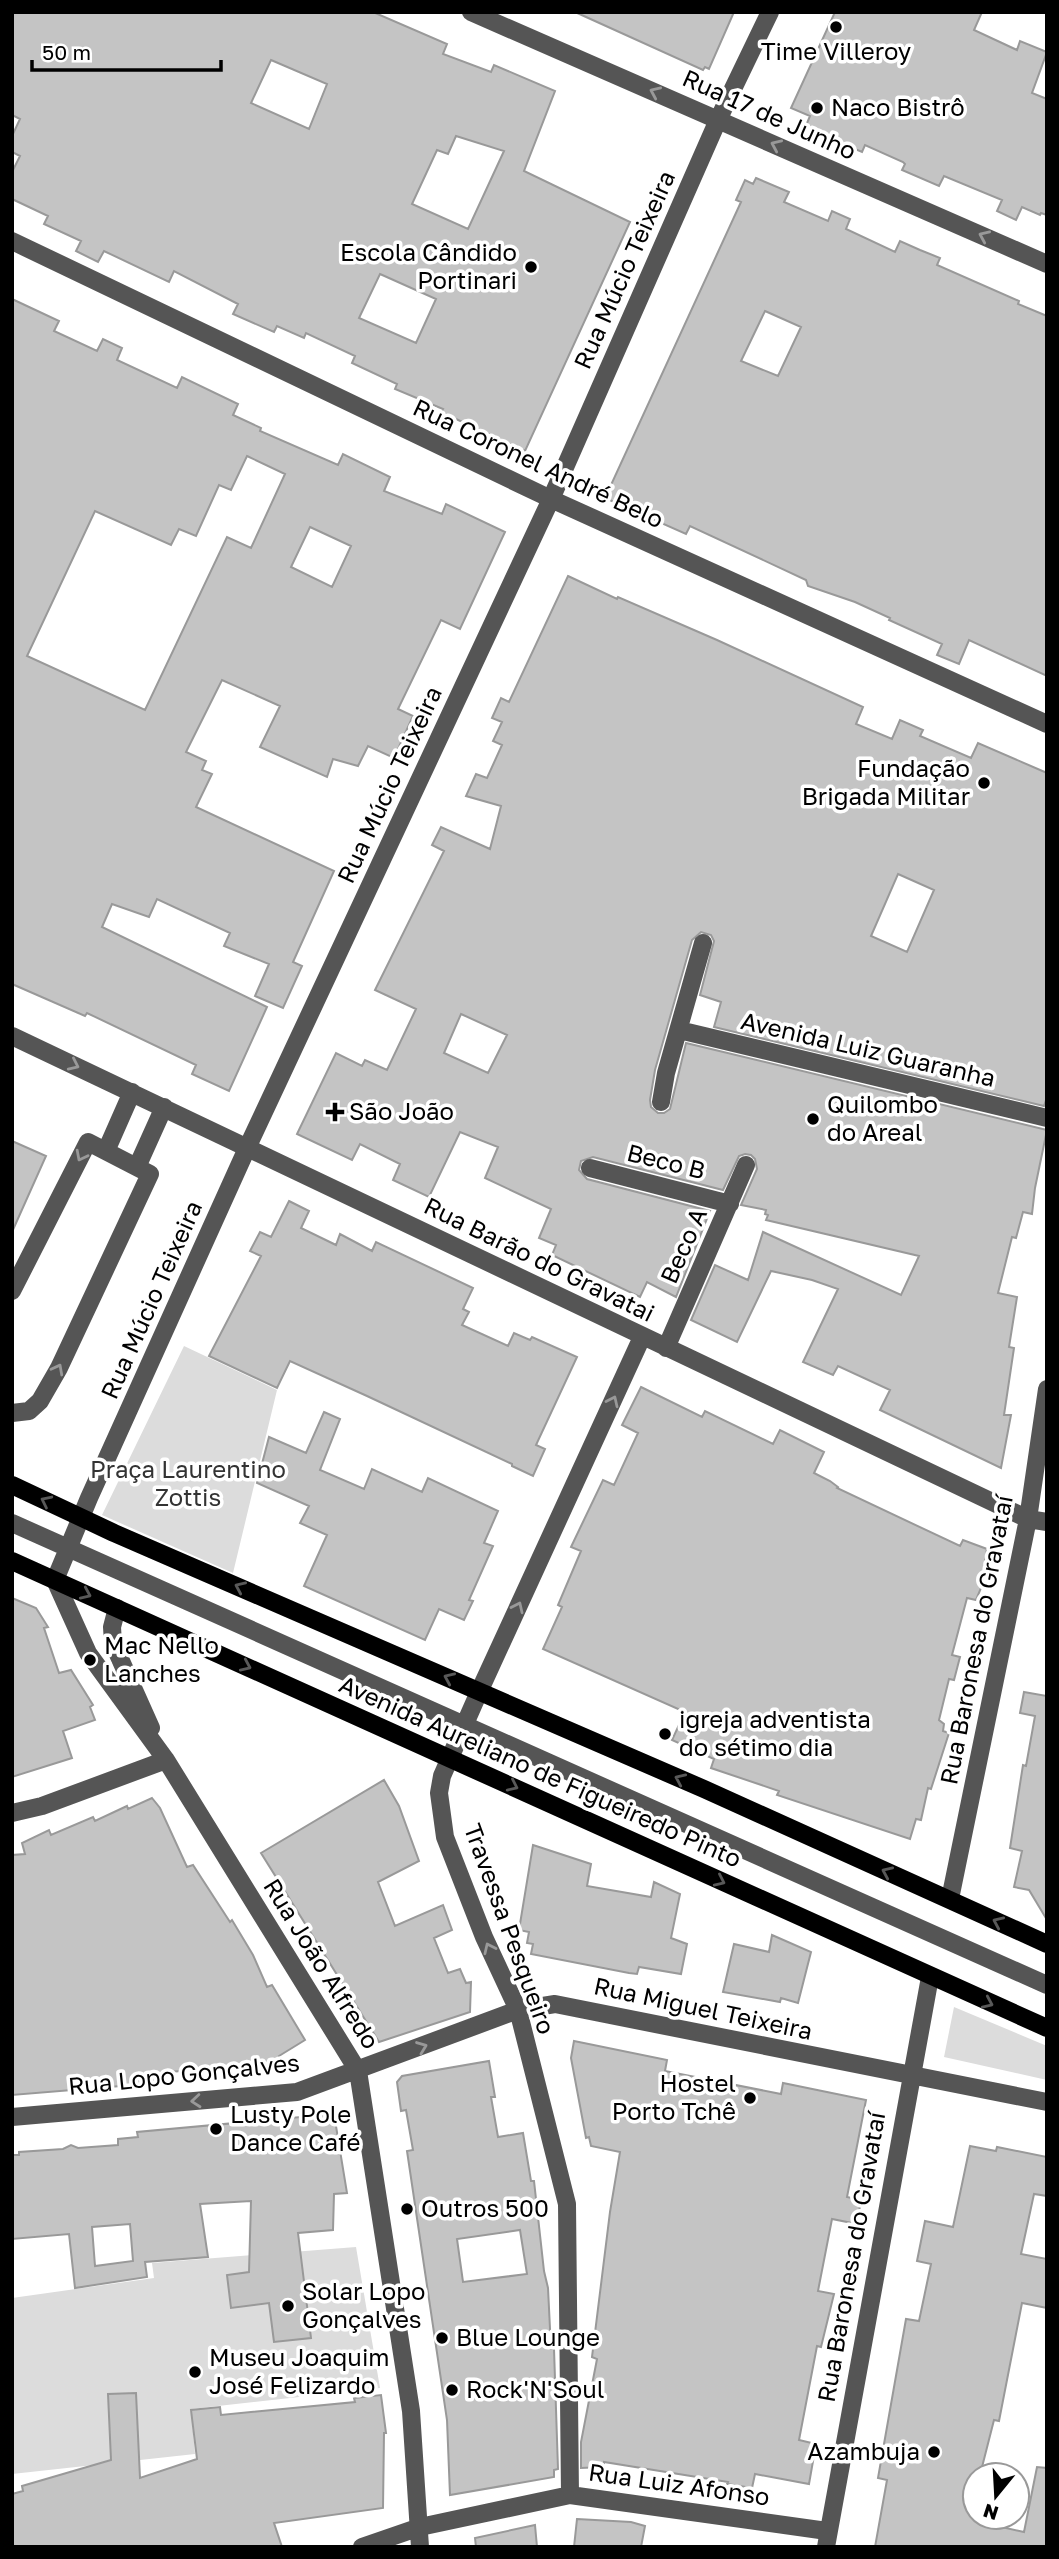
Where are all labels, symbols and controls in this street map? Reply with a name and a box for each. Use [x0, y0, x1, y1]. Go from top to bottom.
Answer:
marker: Time Villeroy [828, 19, 844, 35]
scale bar [32, 28, 220, 72]
place label: Time Villeroy [761, 36, 911, 65]
text: 50 m [42, 39, 91, 65]
street label: Rua 17 de Junho [678, 62, 861, 165]
one-way arrow [650, 86, 663, 100]
place label: Naco Bistrô [831, 92, 965, 121]
marker: Naco Bistrô [809, 100, 825, 116]
one-way arrow [771, 139, 783, 153]
street label: Rua Múcio Teixeira [567, 166, 680, 373]
one-way arrow [979, 231, 991, 245]
place label: Escola Cândido Portinari [340, 237, 517, 294]
marker: Escola Cândido Portinari [523, 259, 539, 275]
street label: Rua Coronel André Belo [409, 392, 668, 533]
street label: Rua Múcio Teixeira [330, 681, 447, 887]
place label: Fundação Brigada Militar [802, 753, 970, 810]
marker: Fundação Brigada Militar [976, 775, 992, 791]
street label: Avenida Luiz Guaranha [738, 1005, 998, 1092]
one-way arrow [67, 1057, 79, 1071]
place label: Quilombo do Areal [827, 1089, 938, 1146]
place label: São João [349, 1096, 454, 1125]
marker: São João [327, 1104, 343, 1120]
marker: Quilombo do Areal [805, 1111, 821, 1127]
street label: Beco B [624, 1137, 708, 1184]
one-way arrow [76, 1149, 89, 1161]
street label: Rua Barão do Gravatai [420, 1190, 660, 1327]
street label: Rua Múcio Teixeira [94, 1196, 207, 1403]
street label: Beco A [653, 1203, 712, 1288]
one-way arrow [50, 1364, 63, 1376]
one-way arrow [605, 1395, 619, 1408]
park label: Praça Laurentino Zottis [90, 1454, 286, 1511]
street label: Rua Baronesa do Gravataí [933, 1491, 1018, 1787]
one-way arrow [41, 1496, 53, 1510]
one-way arrow [235, 1581, 247, 1595]
one-way arrow [79, 1586, 91, 1600]
one-way arrow [510, 1602, 524, 1615]
place label: Mac Nello Lanches [104, 1630, 219, 1687]
marker: Mac Nello Lanches [82, 1652, 98, 1668]
one-way arrow [239, 1658, 252, 1672]
street label: Avenida Aureliano de Figueiredo Pinto [335, 1669, 746, 1873]
one-way arrow [444, 1672, 456, 1686]
place label: igreja adventista do sétimo dia [679, 1704, 871, 1761]
marker: igreja adventista do sétimo dia [657, 1726, 673, 1742]
one-way arrow [675, 1773, 687, 1787]
one-way arrow [506, 1778, 518, 1792]
street label: Travessa Pesqueiro [459, 1819, 562, 2038]
one-way arrow [882, 1866, 895, 1880]
street label: Rua João Alfredo [258, 1873, 386, 2054]
one-way arrow [713, 1873, 725, 1887]
one-way arrow [993, 1916, 1005, 1930]
one-way arrow [484, 1943, 498, 1956]
street label: Rua Miguel Teixeira [591, 1970, 815, 2045]
one-way arrow [981, 1994, 993, 2008]
one-way arrow [415, 2041, 427, 2055]
street label: Rua Lopo Gonçalves [67, 2047, 301, 2100]
place label: Hostel Porto Tchê [612, 2068, 736, 2125]
marker: Hostel Porto Tchê [742, 2090, 758, 2106]
one-way arrow [190, 2093, 201, 2108]
place label: Lusty Pole Dance Café [230, 2099, 360, 2156]
street label: Rua Baronesa do Gravataí [811, 2108, 891, 2404]
marker: Lusty Pole Dance Café [208, 2121, 224, 2137]
place label: Outros 500 [421, 2193, 549, 2222]
marker: Outros 500 [399, 2201, 415, 2217]
place label: Solar Lopo Gonçalves [302, 2276, 425, 2333]
marker: Solar Lopo Gonçalves [280, 2298, 296, 2314]
place label: Blue Lounge [456, 2322, 600, 2351]
marker: Blue Lounge [434, 2330, 450, 2346]
place label: Museu Joaquim José Felizardo [209, 2342, 390, 2399]
marker: Museu Joaquim José Felizardo [187, 2364, 203, 2380]
place label: Rock'N'Soul [466, 2374, 604, 2403]
marker: Rock'N'Soul [444, 2382, 460, 2398]
place label: Azambuja [807, 2436, 920, 2465]
marker: Azambuja [926, 2444, 942, 2460]
street label: Rua Luiz Afonso [587, 2456, 772, 2511]
north arrow [961, 2461, 1031, 2531]
text: N [980, 2499, 1001, 2526]

